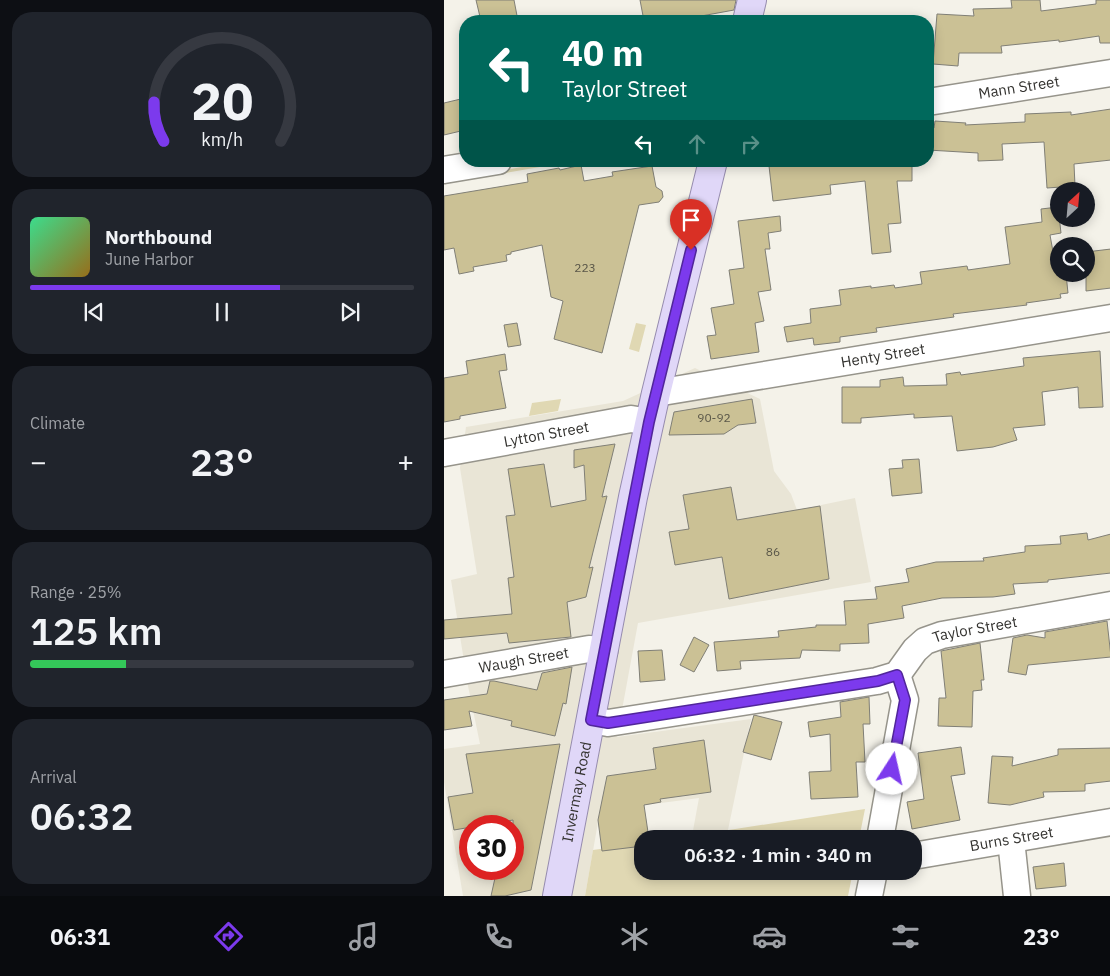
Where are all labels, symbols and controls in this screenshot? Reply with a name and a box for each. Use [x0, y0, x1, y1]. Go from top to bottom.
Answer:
text: 40 m [562, 30, 644, 76]
icon: left [479, 35, 544, 100]
text: 20 [191, 67, 253, 134]
street label: Mann Street [977, 71, 1061, 103]
text: Taylor Street [562, 74, 688, 103]
text: km/h [201, 128, 243, 151]
icon: left [630, 130, 658, 158]
icon: ahead [683, 130, 711, 158]
icon: right [736, 130, 764, 158]
north arrow [1050, 182, 1095, 228]
map controls [1050, 182, 1095, 282]
pin [670, 199, 712, 250]
icon: arrive [677, 206, 705, 234]
text: Northbound [105, 225, 212, 249]
button: search [1050, 237, 1095, 282]
text: June Harbor [105, 249, 194, 269]
house number: 223 [574, 260, 596, 275]
icon: previous [80, 298, 108, 326]
icon: pause [208, 298, 236, 326]
icon: next [336, 298, 364, 326]
street label: Henty Street [839, 339, 926, 371]
house number: 90-92 [697, 410, 731, 425]
text: Climate [30, 413, 85, 433]
street label: Lytton Street [502, 417, 590, 451]
text: 23° [190, 437, 254, 486]
text: − [30, 443, 47, 480]
text: + [397, 443, 414, 480]
house number: 86 [766, 544, 780, 559]
text: Range · 25% [30, 582, 122, 602]
text: 125 km [30, 606, 162, 655]
street label: Taylor Street [930, 612, 1019, 647]
street label: Waugh Street [477, 643, 570, 677]
street label: Invermay Road [557, 740, 595, 844]
position arrow [865, 742, 917, 794]
text: Arrival [30, 767, 77, 787]
text: 06:32 [30, 791, 133, 840]
speed limit sign: 30 [459, 815, 524, 880]
street label: Burns Street [968, 822, 1055, 855]
text: 06:32 · 1 min · 340 m [684, 843, 872, 867]
icon: directions [211, 919, 246, 954]
icon: music [346, 919, 381, 954]
icon: phone [481, 919, 516, 954]
icon: climate [617, 919, 652, 954]
icon: car [752, 919, 787, 954]
icon: filters [888, 919, 923, 954]
text: 06:31 [50, 922, 110, 951]
text: 23° [1023, 922, 1060, 951]

